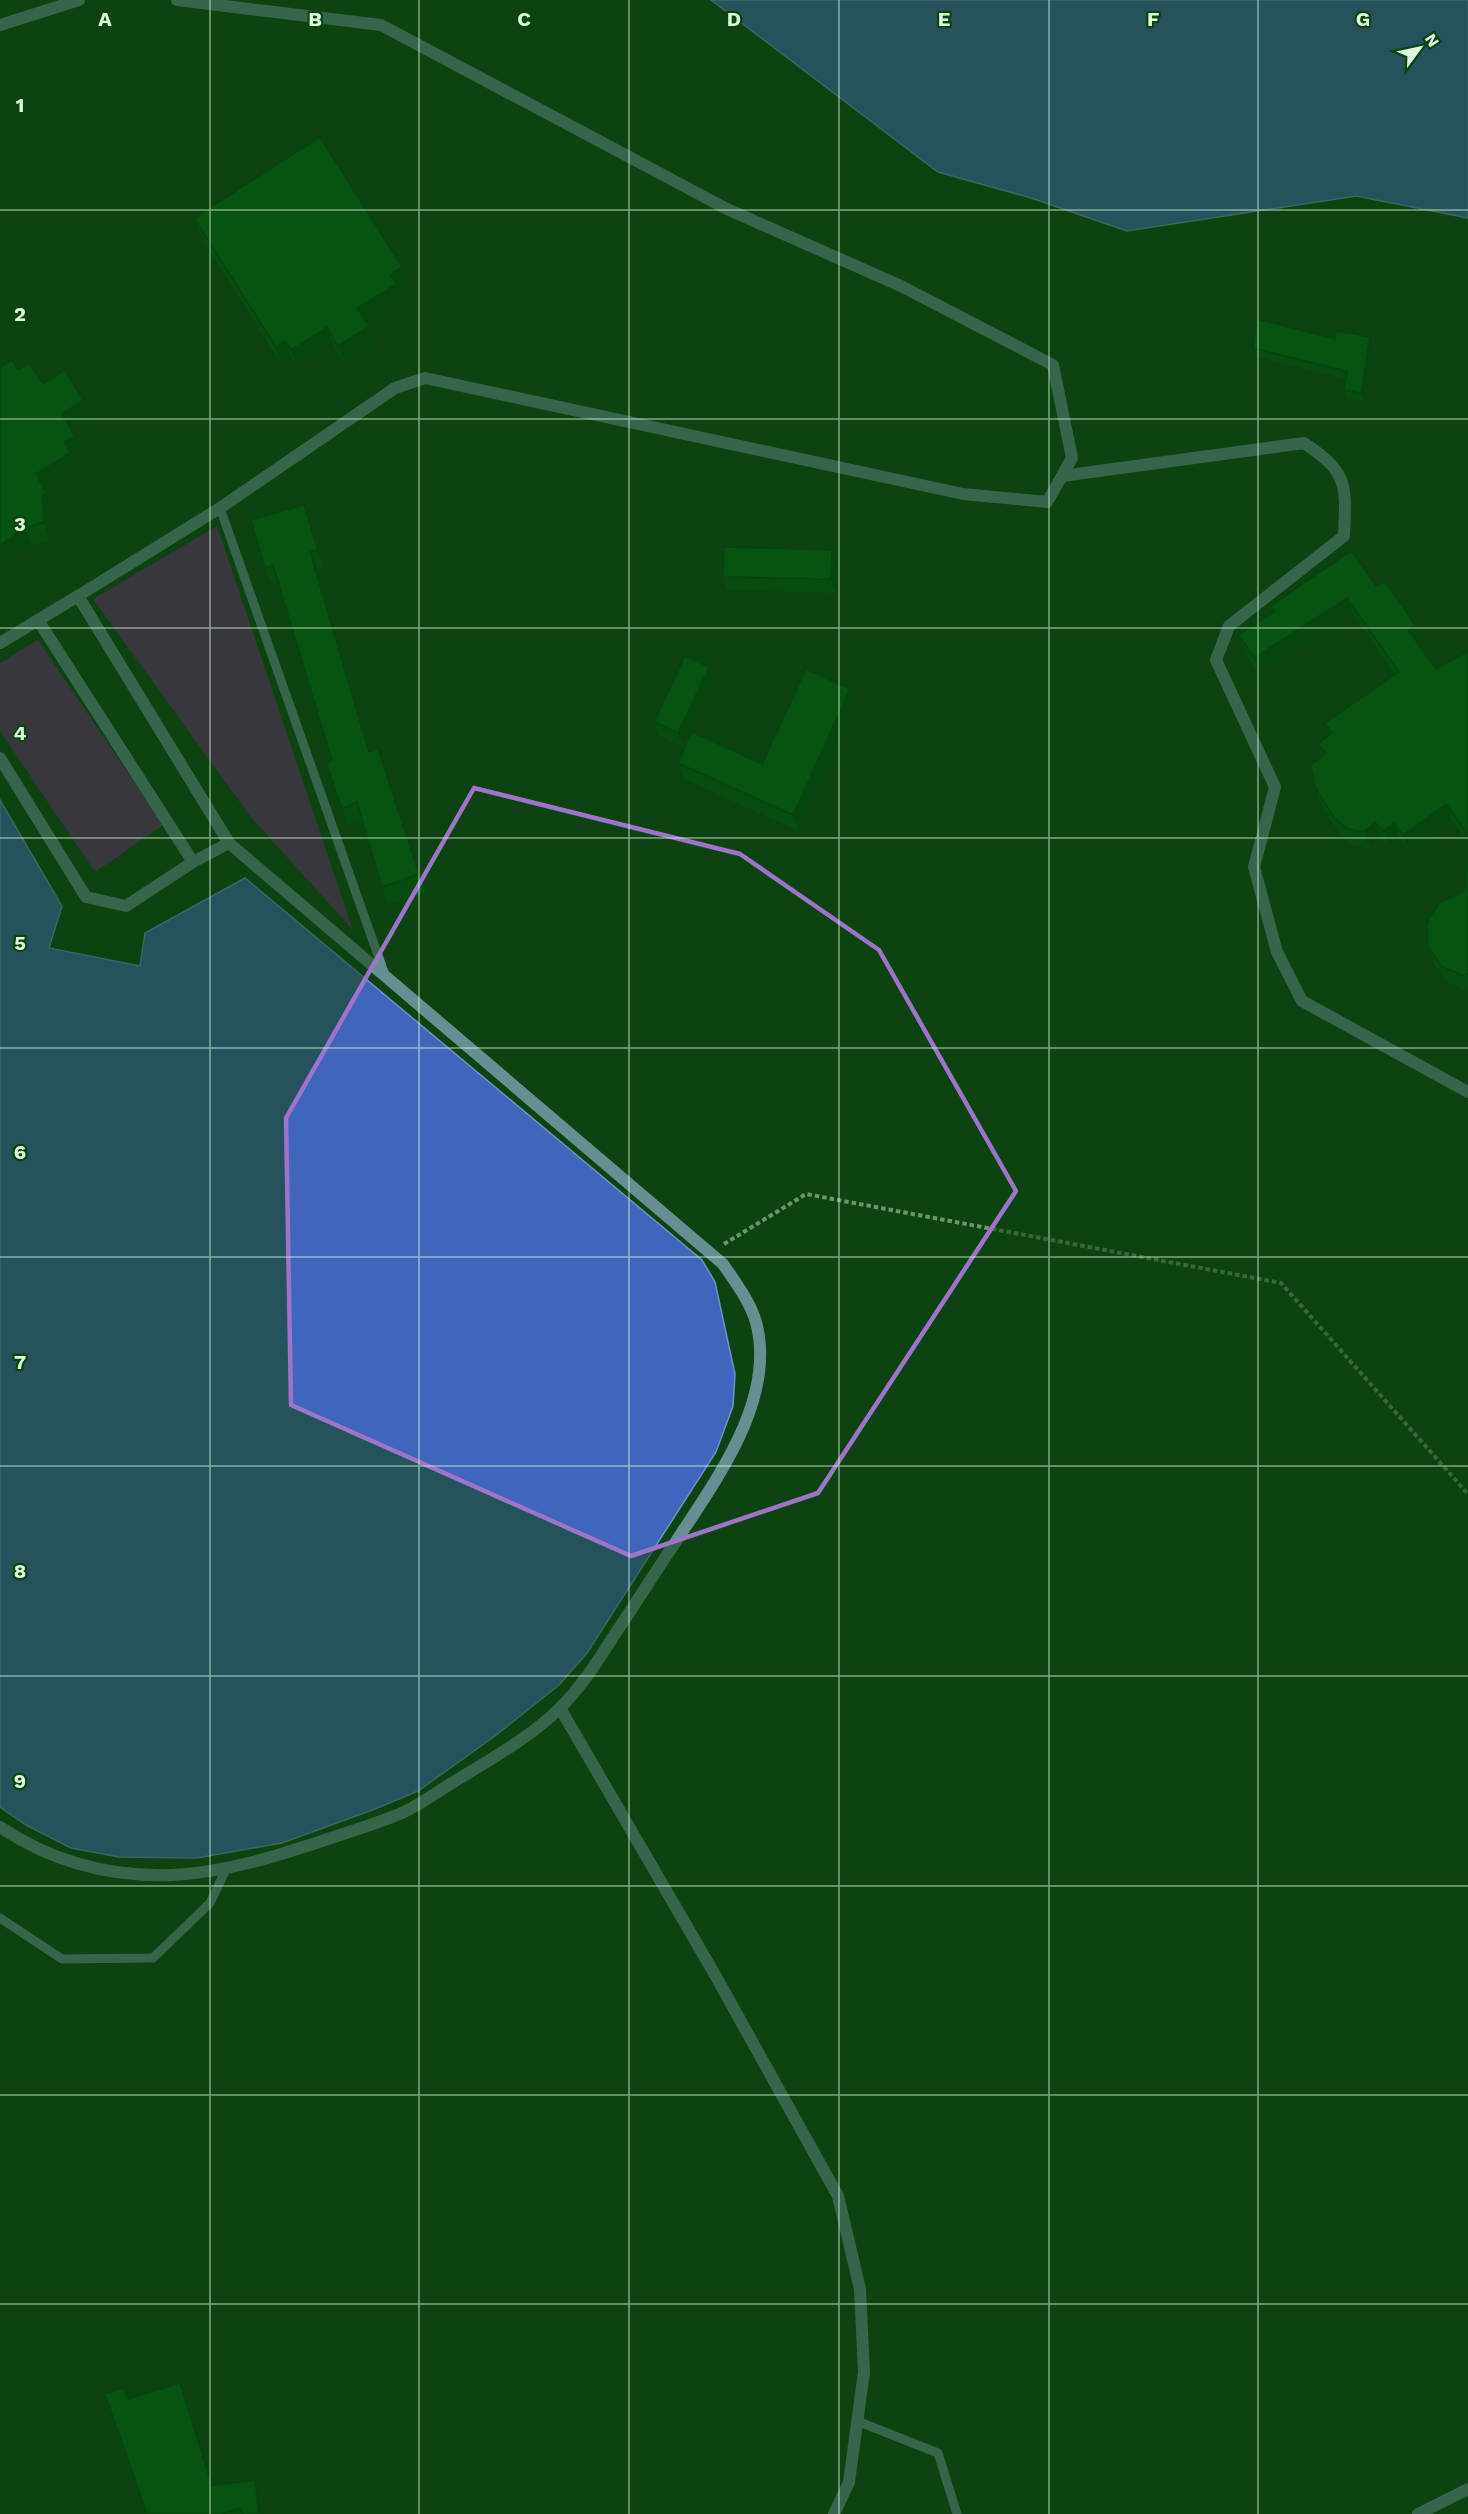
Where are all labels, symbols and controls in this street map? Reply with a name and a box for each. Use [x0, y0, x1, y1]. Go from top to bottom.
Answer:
text: A [98, 7, 112, 31]
text: B [308, 7, 322, 31]
text: C [517, 7, 531, 31]
text: D [727, 7, 741, 31]
text: E [938, 7, 950, 31]
text: F [1147, 7, 1159, 31]
text: G [1356, 7, 1370, 31]
north arrow [1390, 18, 1450, 78]
text: N [1421, 30, 1443, 50]
text: 1 [16, 93, 24, 117]
text: 2 [14, 302, 26, 326]
text: 3 [14, 512, 26, 536]
text: 4 [14, 721, 27, 745]
text: 5 [14, 931, 26, 955]
text: 6 [14, 1140, 26, 1164]
text: 7 [14, 1350, 26, 1374]
text: 8 [14, 1559, 26, 1583]
text: 9 [14, 1769, 26, 1793]

